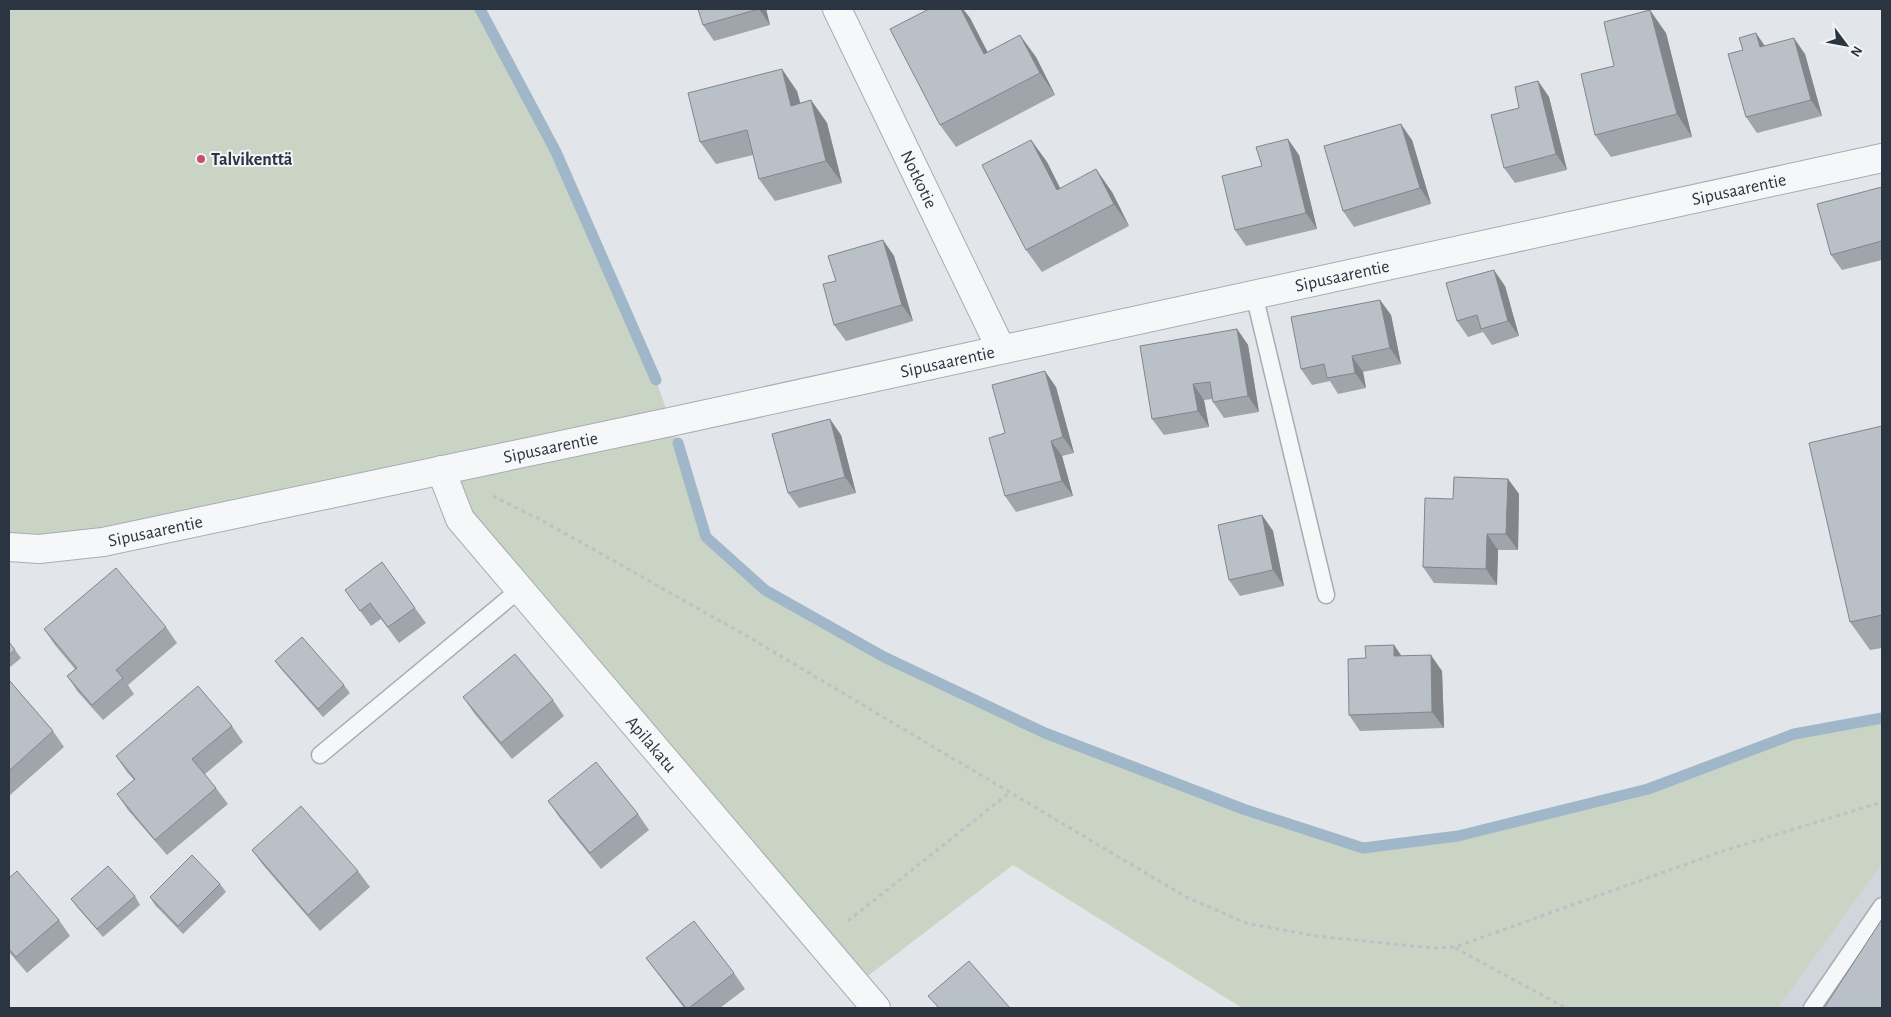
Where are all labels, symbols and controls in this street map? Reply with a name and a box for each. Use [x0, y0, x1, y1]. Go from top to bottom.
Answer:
north arrow [1821, 20, 1871, 70]
text: N [1848, 44, 1865, 59]
street label: Notkotie [897, 148, 940, 211]
place label: Talvikenttä [211, 151, 293, 169]
marker: Talvikenttä [195, 153, 207, 165]
street label: Sipusaarentie [1690, 171, 1788, 209]
street label: Sipusaarentie [1294, 258, 1391, 296]
street label: Sipusaarentie [899, 344, 997, 382]
street label: Sipusaarentie [502, 429, 600, 467]
street label: Sipusaarentie [107, 513, 205, 551]
street label: Apilakatu [622, 713, 679, 776]

